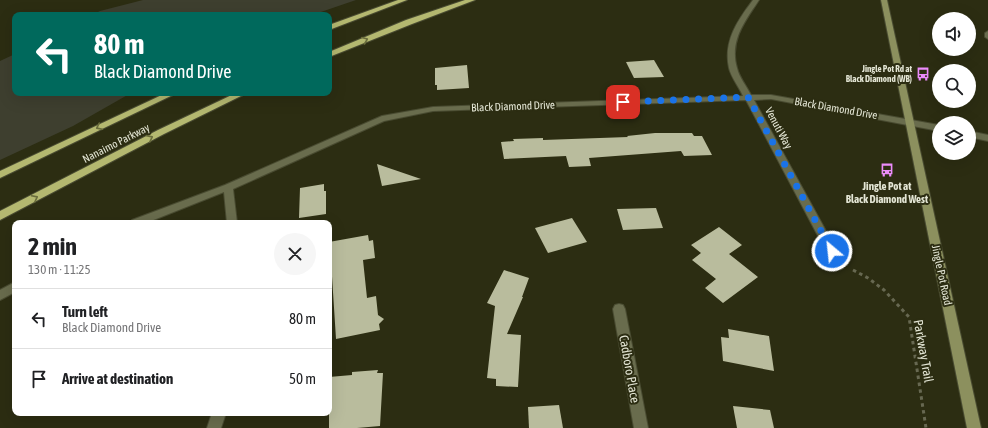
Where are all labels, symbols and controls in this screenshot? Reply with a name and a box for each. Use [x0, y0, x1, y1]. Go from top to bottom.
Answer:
map controls [932, 12, 976, 160]
button: sound [932, 12, 976, 56]
icon: left [28, 28, 80, 80]
text: 80 m [94, 28, 144, 60]
one-way arrow [361, 37, 369, 45]
text: Black Diamond Drive [94, 61, 231, 82]
place label: Jingle Pot Rd at Black Diamond (WB) [846, 64, 912, 84]
button: search [932, 64, 976, 108]
bus stop icon: Jingle Pot Rd at Black Diamond (WB) [915, 66, 931, 82]
pin [606, 85, 640, 119]
icon: arrive [612, 91, 634, 113]
street label: Black Diamond Drive [794, 95, 878, 121]
street label: Black Diamond Drive [471, 99, 555, 113]
street label: Venuti Way [763, 105, 795, 151]
button: layers [932, 116, 976, 160]
street label: Nanaimo Parkway [80, 121, 152, 165]
one-way arrow [96, 122, 103, 130]
one-way arrow [146, 136, 153, 143]
bus stop icon: Jingle Pot at Black Diamond West [879, 162, 895, 178]
place label: Jingle Pot at Black Diamond West [846, 180, 929, 205]
one-way arrow [30, 195, 38, 203]
position arrow [811, 230, 853, 272]
text: 2 min [28, 233, 77, 260]
button: close [274, 233, 316, 275]
street label: Jingle Pot Road [930, 244, 954, 306]
text: 130 m · 11:25 [28, 262, 91, 277]
text: Turn left [62, 303, 108, 320]
icon: left [28, 308, 50, 330]
text: 80 m [289, 310, 316, 327]
street label: Parkway Trail [911, 319, 937, 384]
text: Black Diamond Drive [62, 320, 161, 335]
street label: Cadboro Place [616, 334, 643, 404]
icon: arrive [28, 368, 50, 390]
text: Arrive at destination [62, 370, 173, 387]
text: 50 m [289, 370, 316, 387]

